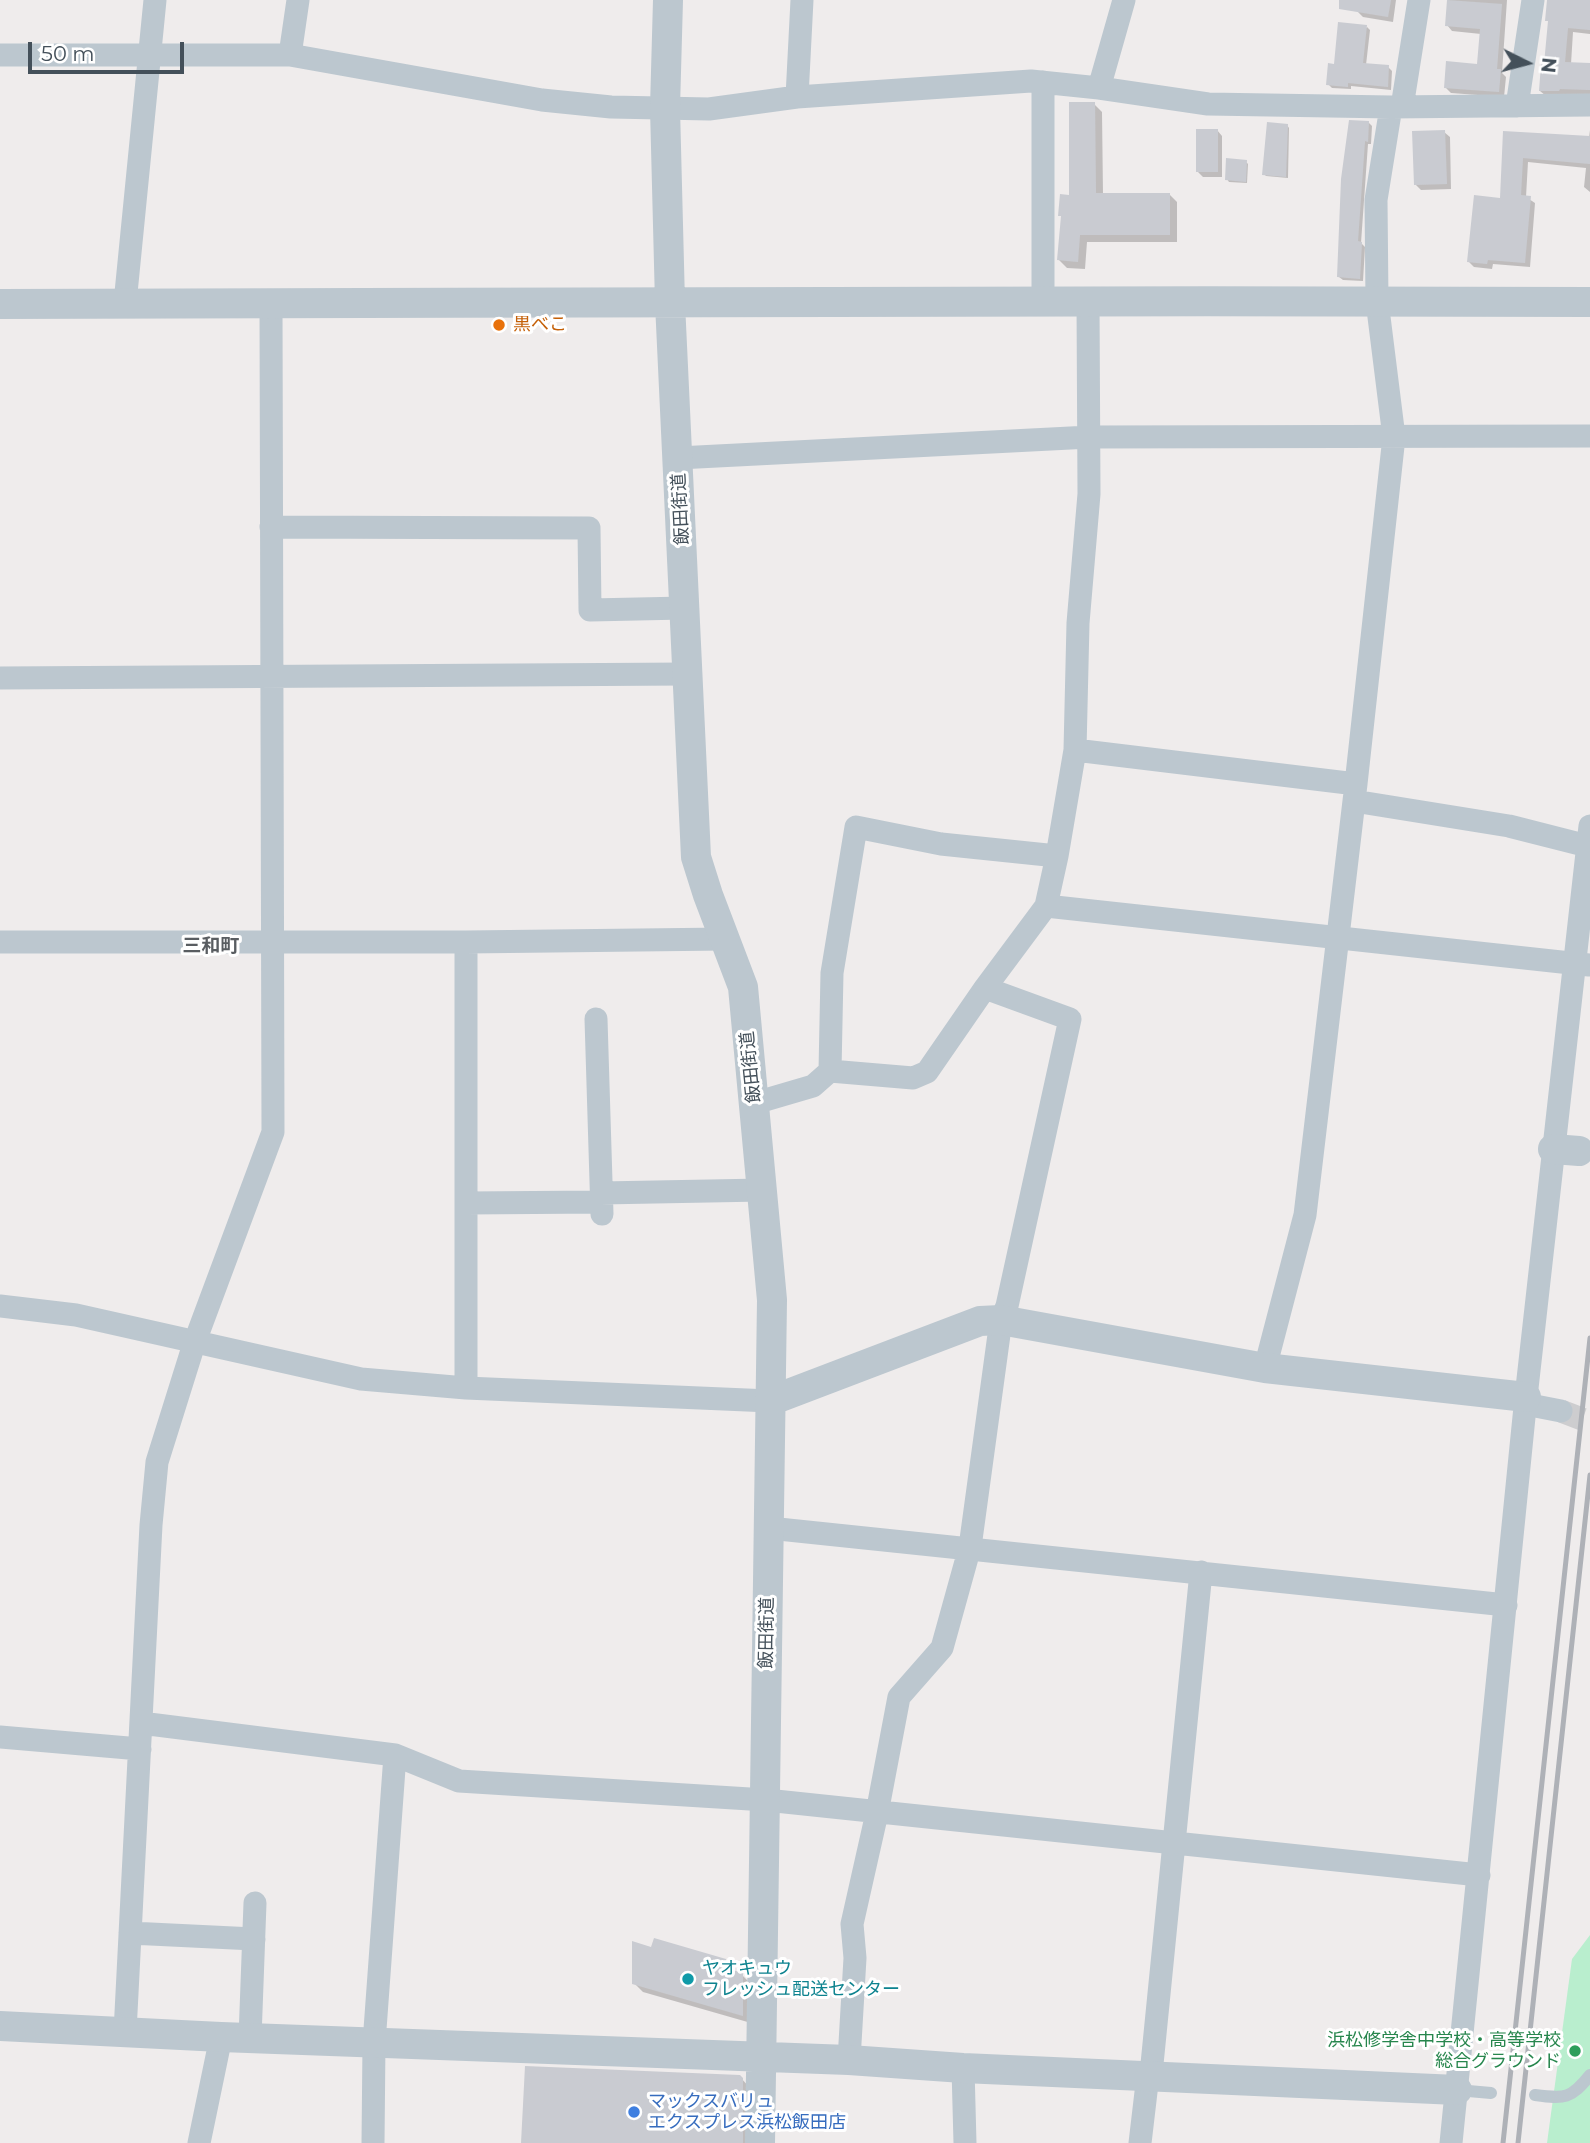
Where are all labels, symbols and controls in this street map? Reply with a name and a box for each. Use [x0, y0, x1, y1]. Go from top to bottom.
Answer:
scale bar [32, 28, 187, 72]
north arrow [1492, 28, 1562, 98]
text: 50 m [41, 41, 95, 66]
text: N [1536, 56, 1561, 74]
place label: 黒べこ [513, 314, 567, 336]
marker: 黒べこ [491, 317, 507, 333]
street label: 飯田街道 [668, 472, 694, 546]
district label: 三和町 [183, 935, 239, 957]
street label: 飯田街道 [736, 1030, 766, 1104]
street label: 飯田街道 [756, 1597, 778, 1669]
place label: ヤオキュウ フレッシュ配送センター [702, 1958, 900, 2000]
marker: ヤオキュウ フレッシュ配送センター [680, 1971, 696, 1987]
place label: 浜松修学舎中学校・高等学校 総合グラウンド [1327, 2030, 1561, 2072]
marker: 浜松修学舎中学校・高等学校 総合グラウンド [1567, 2043, 1583, 2059]
place label: マックスバリュ エクスプレス浜松飯田店 [648, 2091, 846, 2134]
marker: マックスバリュ エクスプレス浜松飯田店 [626, 2104, 642, 2120]

